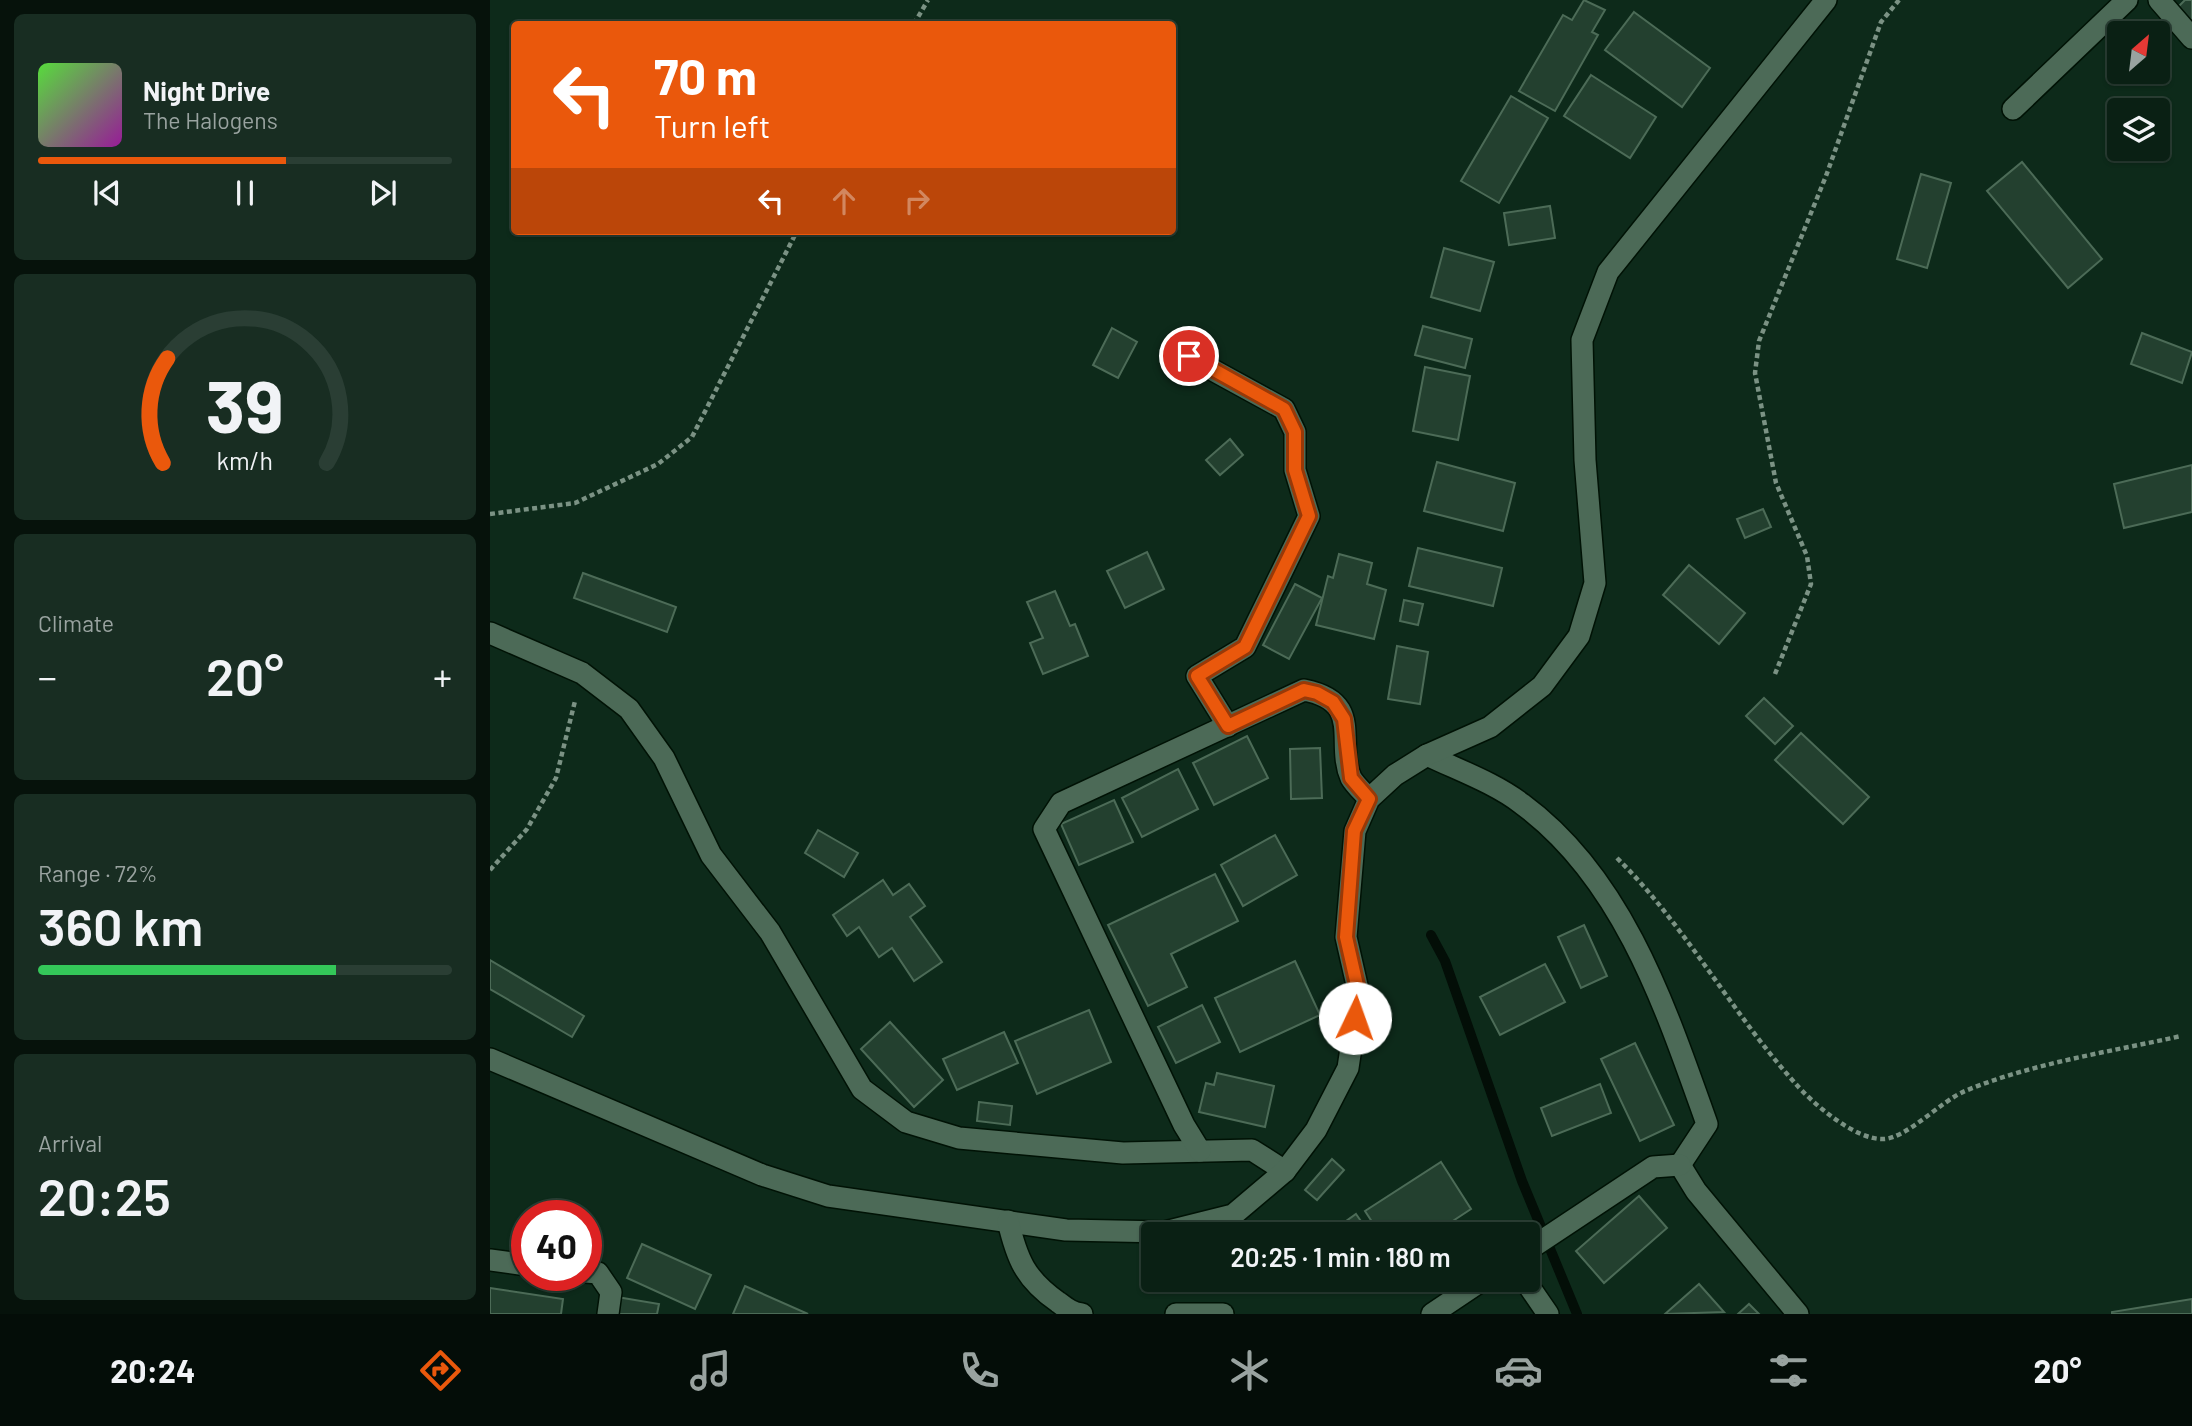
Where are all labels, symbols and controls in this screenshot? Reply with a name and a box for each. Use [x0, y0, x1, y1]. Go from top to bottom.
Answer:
north arrow [2107, 21, 2170, 84]
map controls [2107, 21, 2170, 161]
text: 70 m [654, 46, 757, 105]
icon: left [539, 49, 630, 140]
text: Night Drive [143, 75, 270, 106]
button: layers [2107, 98, 2170, 161]
text: The Halogens [143, 106, 278, 134]
text: Turn left [654, 106, 771, 144]
icon: previous [88, 174, 126, 212]
icon: pause [226, 174, 264, 212]
icon: next [364, 174, 402, 212]
icon: left [752, 182, 790, 220]
icon: ahead [825, 182, 863, 220]
icon: right [898, 182, 936, 220]
pin [1159, 326, 1219, 386]
icon: arrive [1170, 337, 1208, 375]
text: 39 [206, 360, 284, 448]
text: km/h [217, 445, 273, 475]
text: Climate [38, 609, 114, 637]
text: 20° [206, 644, 284, 706]
text: − [38, 653, 57, 699]
text: + [433, 653, 452, 699]
text: Range · 72% [38, 859, 158, 887]
text: 360 km [38, 894, 203, 956]
position arrow [1318, 981, 1392, 1055]
text: Arrival [38, 1129, 102, 1157]
text: 20:25 [38, 1164, 171, 1226]
speed limit sign: 40 [511, 1200, 602, 1291]
text: 20:25 · 1 min · 180 m [1230, 1241, 1451, 1272]
icon: directions [416, 1346, 465, 1395]
icon: music [686, 1346, 735, 1395]
icon: phone [955, 1346, 1004, 1395]
icon: climate [1225, 1346, 1274, 1395]
icon: car [1494, 1346, 1543, 1395]
icon: filters [1764, 1346, 1813, 1395]
text: 20:24 [110, 1351, 195, 1389]
text: 20° [2033, 1351, 2082, 1389]

